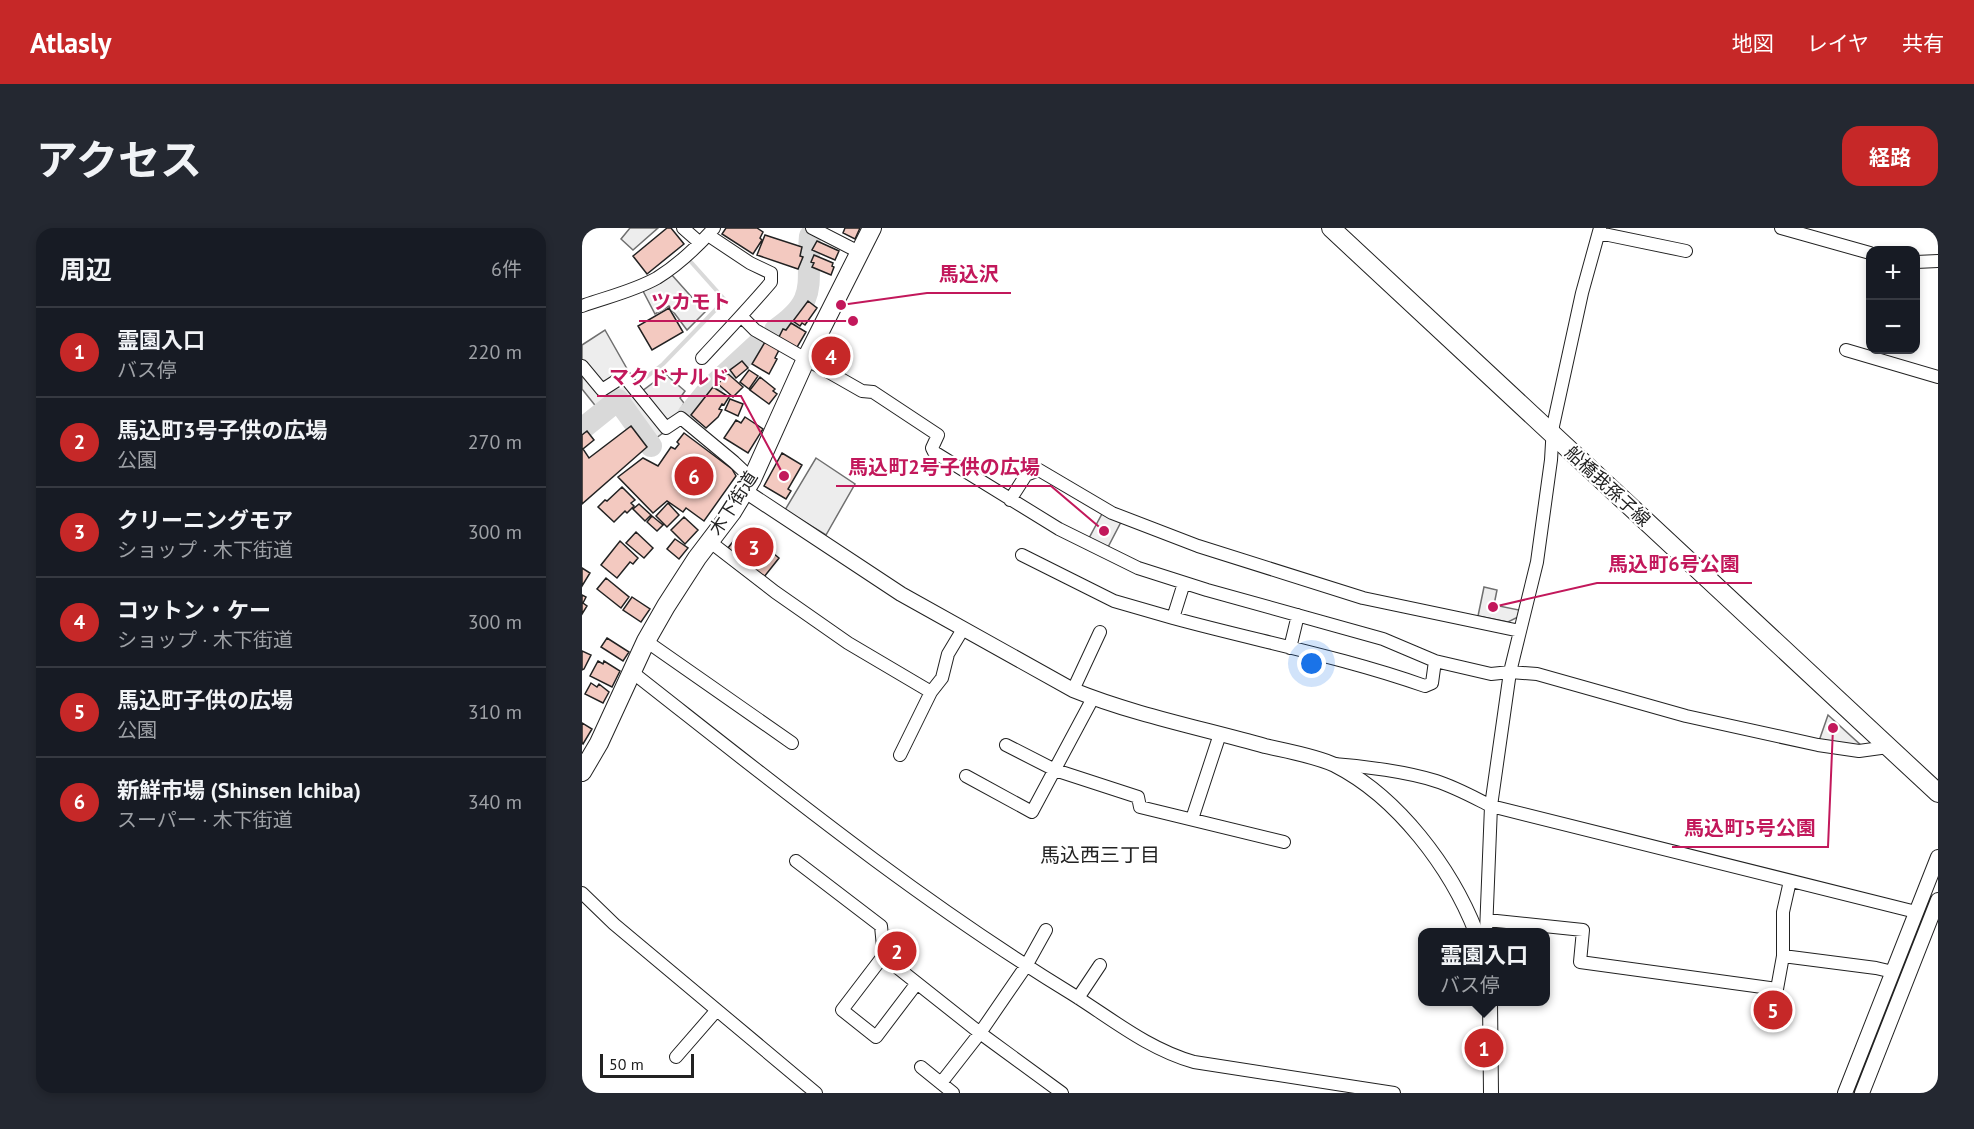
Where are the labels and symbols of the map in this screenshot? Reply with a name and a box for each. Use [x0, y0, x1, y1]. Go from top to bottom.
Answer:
callout: 馬込沢 [927, 255, 1011, 293]
text: 馬込沢 [939, 261, 999, 287]
callout: ツカモト [639, 283, 743, 321]
text: ツカモト [651, 289, 731, 315]
pin: 4 [812, 334, 850, 378]
callout: マクドナルド [597, 358, 741, 396]
text: マクドナルド [609, 364, 729, 390]
street label: 船橋我孫子線 [1561, 441, 1655, 531]
callout: 馬込町2号子供の広場 [836, 448, 1051, 486]
pin: 6 [674, 454, 714, 498]
text: 馬込町2号子供の広場 [848, 454, 1040, 480]
street label: 木下街道 [704, 467, 762, 539]
pin: 3 [734, 524, 774, 570]
callout: 馬込町6号公園 [1597, 545, 1752, 583]
text: 馬込町6号公園 [1608, 551, 1740, 577]
your location [1297, 649, 1326, 678]
callout: 馬込町5号公園 [1672, 809, 1828, 847]
text: 馬込町5号公園 [1684, 815, 1816, 841]
district label: 馬込西三丁目 [1040, 842, 1160, 868]
pin: 2 [878, 928, 916, 974]
pin: 5 [1754, 988, 1792, 1032]
pin: 1 [1464, 1026, 1504, 1070]
scale bar [600, 1051, 694, 1078]

